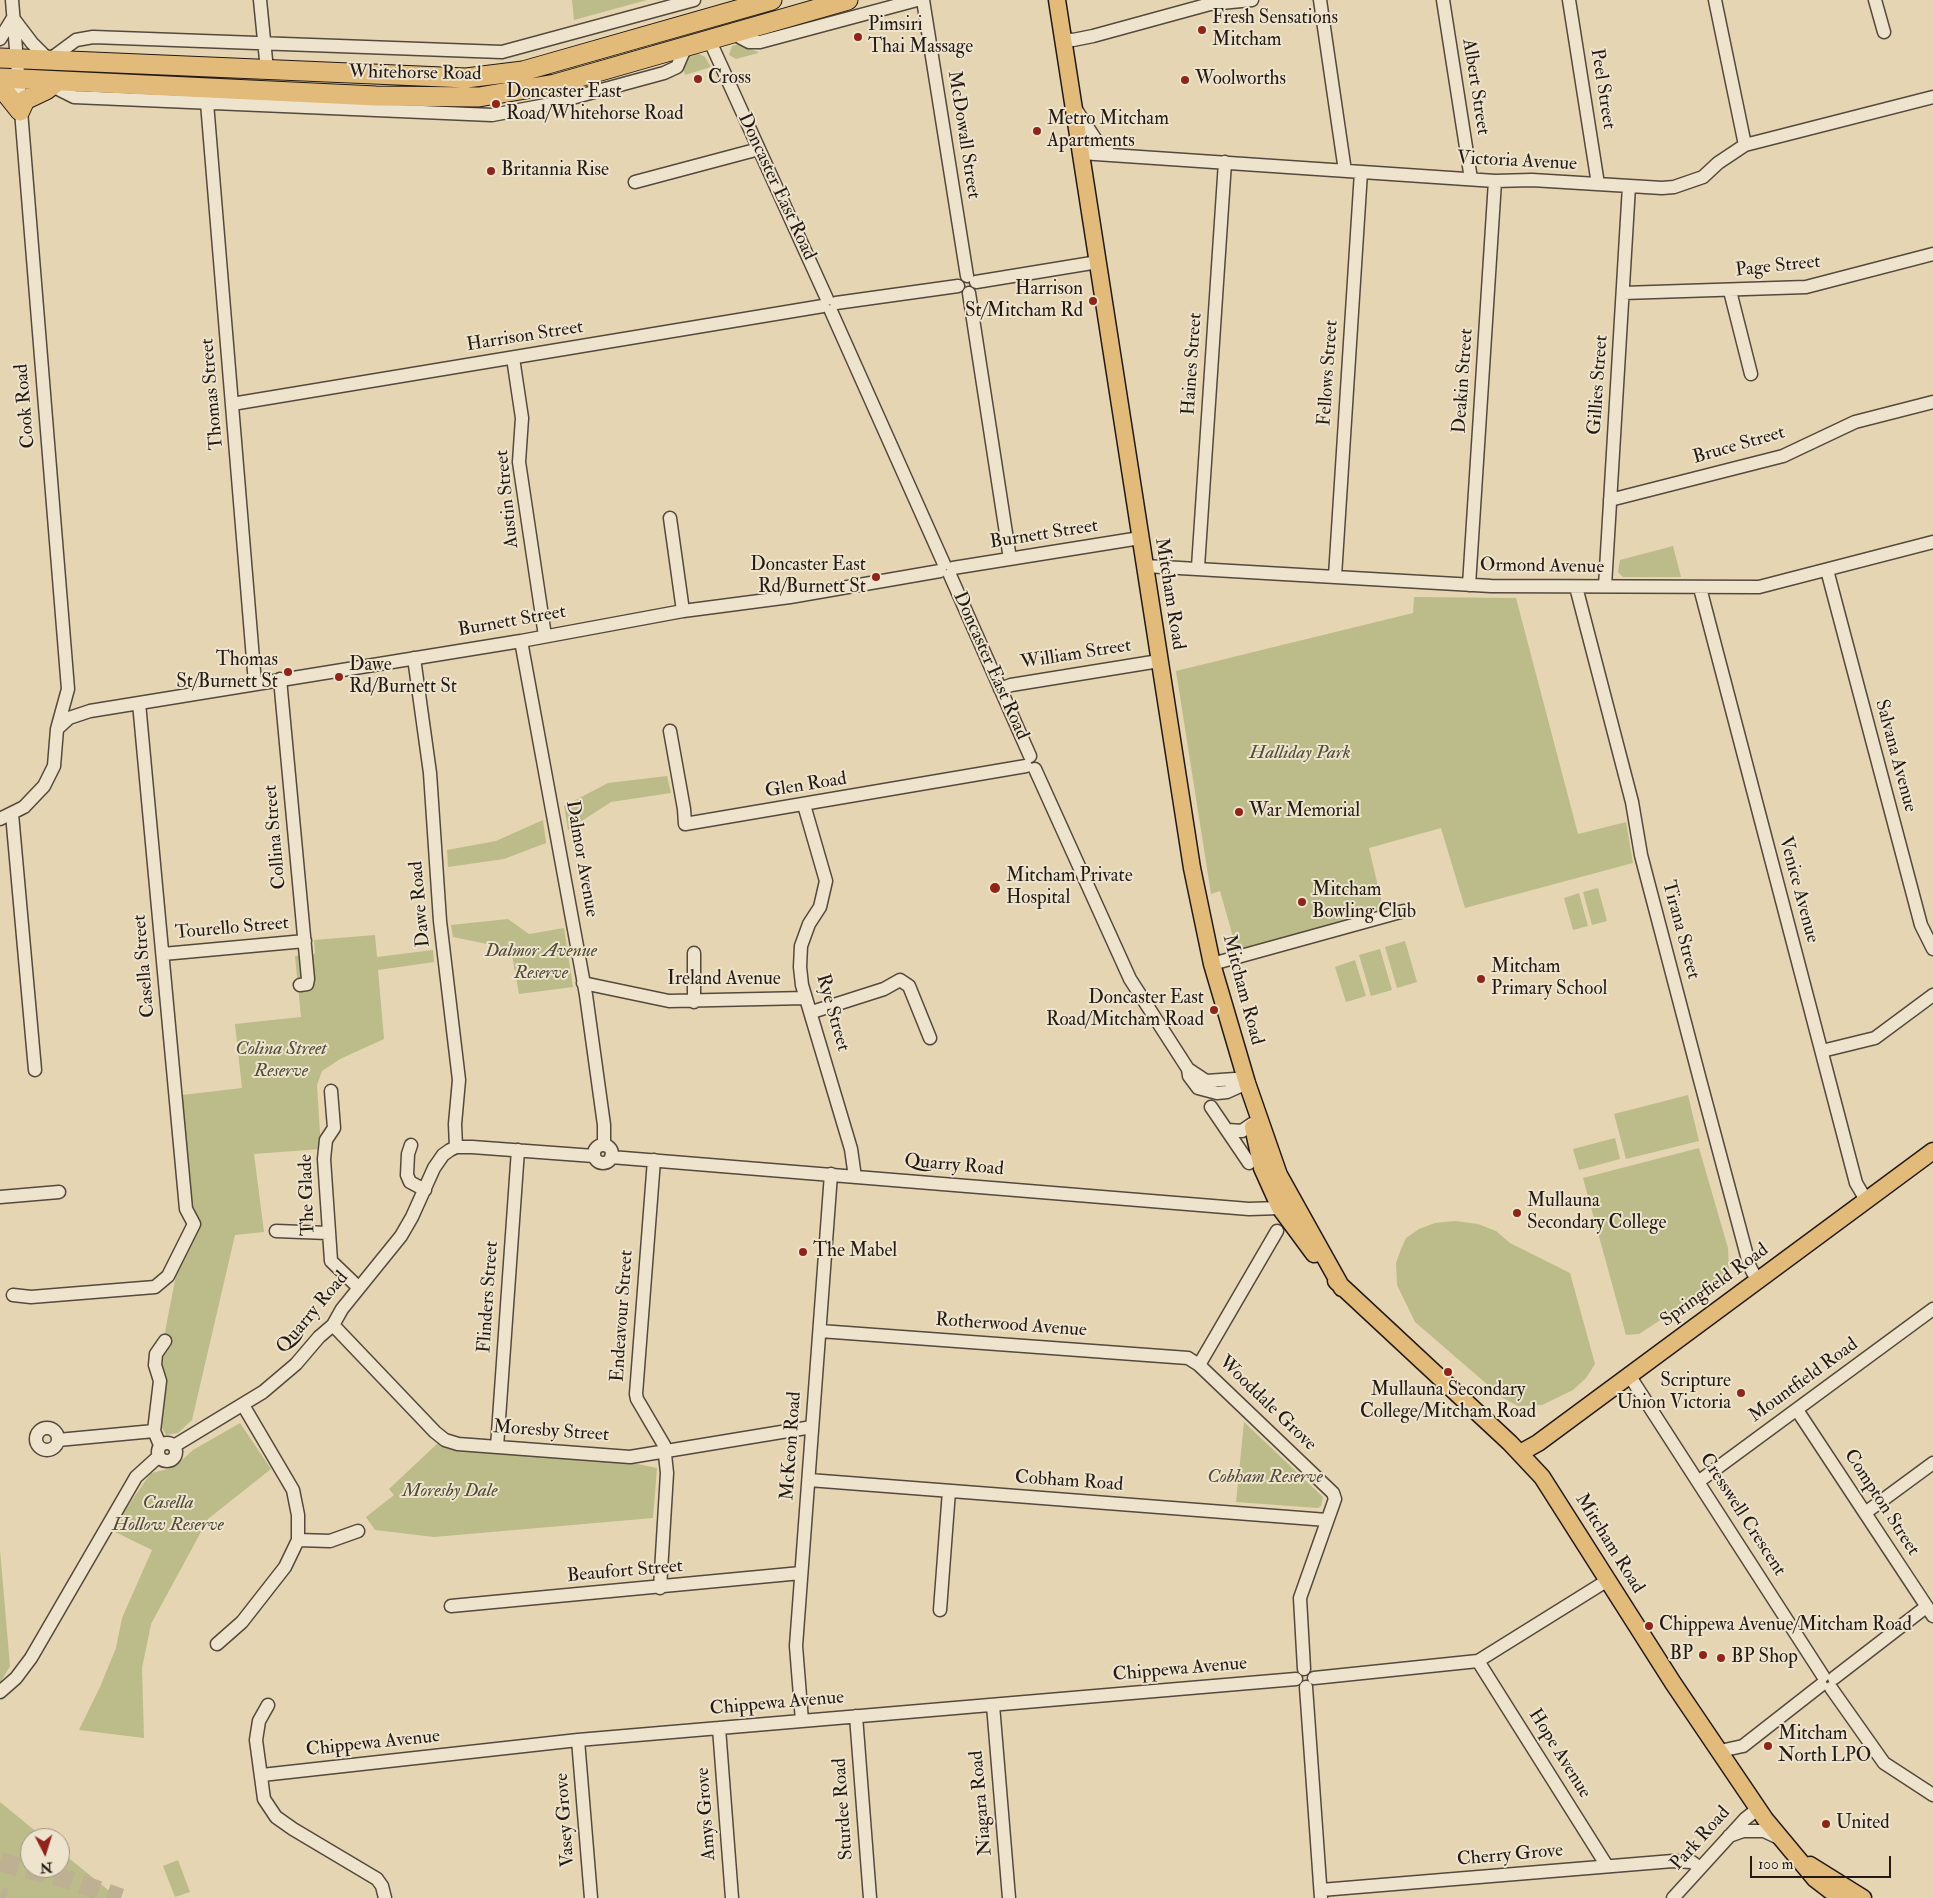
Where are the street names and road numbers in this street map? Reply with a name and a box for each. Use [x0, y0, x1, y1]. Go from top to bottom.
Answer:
street label: Albert Street [1456, 37, 1494, 137]
street label: Peel Street [1584, 47, 1620, 131]
street label: Whitehorse Road [348, 61, 482, 87]
street label: McDowall Street [942, 69, 984, 201]
street label: Doncaster East Road [732, 110, 820, 264]
street label: Victoria Avenue [1456, 147, 1578, 177]
street label: Page Street [1734, 251, 1822, 283]
street label: Haines Street [1178, 312, 1208, 416]
street label: Harrison Street [465, 317, 585, 357]
street label: Fellows Street [1314, 319, 1344, 427]
street label: Deakin Street [1449, 328, 1479, 434]
street label: Gillies Street [1584, 334, 1614, 436]
street label: Thomas Street [197, 337, 229, 451]
street label: Cook Road [11, 363, 41, 449]
street label: Bruce Street [1690, 422, 1788, 470]
street label: Austin Street [491, 449, 525, 549]
street label: Burnett Street [988, 515, 1100, 555]
street label: Mitcham Road [1149, 536, 1189, 652]
street label: Ormond Avenue [1480, 555, 1604, 579]
street label: Doncaster East Road [947, 589, 1033, 743]
street label: Burnett Street [456, 601, 568, 643]
street label: William Street [1019, 635, 1133, 675]
street label: Salvana Avenue [1869, 697, 1921, 815]
street label: Glen Road [764, 768, 848, 804]
street label: Collina Street [260, 784, 292, 890]
street label: Dalmor Avenue [560, 799, 602, 919]
street label: Venice Avenue [1773, 834, 1823, 946]
street label: Dawe Road [406, 860, 436, 948]
street label: Tirana Street [1656, 878, 1704, 982]
street label: Casella Street [129, 913, 161, 1019]
street label: Tourello Street [174, 913, 290, 945]
street label: Mitcham Road [1216, 932, 1268, 1048]
street label: Ireland Avenue [667, 969, 781, 991]
street label: Rye Street [810, 972, 854, 1054]
street label: Quarry Road [903, 1150, 1005, 1182]
street label: The Glade [295, 1154, 321, 1236]
street label: Springfield Road [1657, 1239, 1773, 1333]
street label: Flinders Street [474, 1240, 504, 1354]
street label: Endeavour Street [607, 1249, 639, 1383]
street label: Quarry Road [272, 1267, 354, 1359]
street label: Rotherwood Avenue [934, 1309, 1088, 1343]
street label: Mountfield Road [1745, 1334, 1863, 1428]
street label: Wooddale Grove [1213, 1352, 1321, 1456]
street label: McKeon Road [777, 1391, 807, 1501]
street label: Moresby Street [492, 1417, 610, 1447]
street label: Compton Street [1838, 1446, 1924, 1560]
street label: Cresswell Crescent [1694, 1449, 1790, 1581]
street label: Cobham Road [1014, 1467, 1124, 1497]
street label: Mitcham Road [1569, 1490, 1649, 1598]
street label: Beaufort Street [566, 1556, 684, 1588]
street label: Chippewa Avenue [1112, 1653, 1248, 1687]
street label: Chippewa Avenue [709, 1687, 845, 1721]
street label: Hope Avenue [1523, 1705, 1595, 1803]
street label: Chippewa Avenue [305, 1726, 441, 1762]
street label: Niagara Road [966, 1749, 998, 1857]
street label: Sturdee Road [829, 1757, 859, 1861]
street label: Amys Grove [692, 1767, 722, 1861]
street label: Vasey Grove [551, 1772, 581, 1868]
street label: Park Road [1666, 1802, 1736, 1876]
street label: Cherry Grove [1456, 1840, 1564, 1872]

